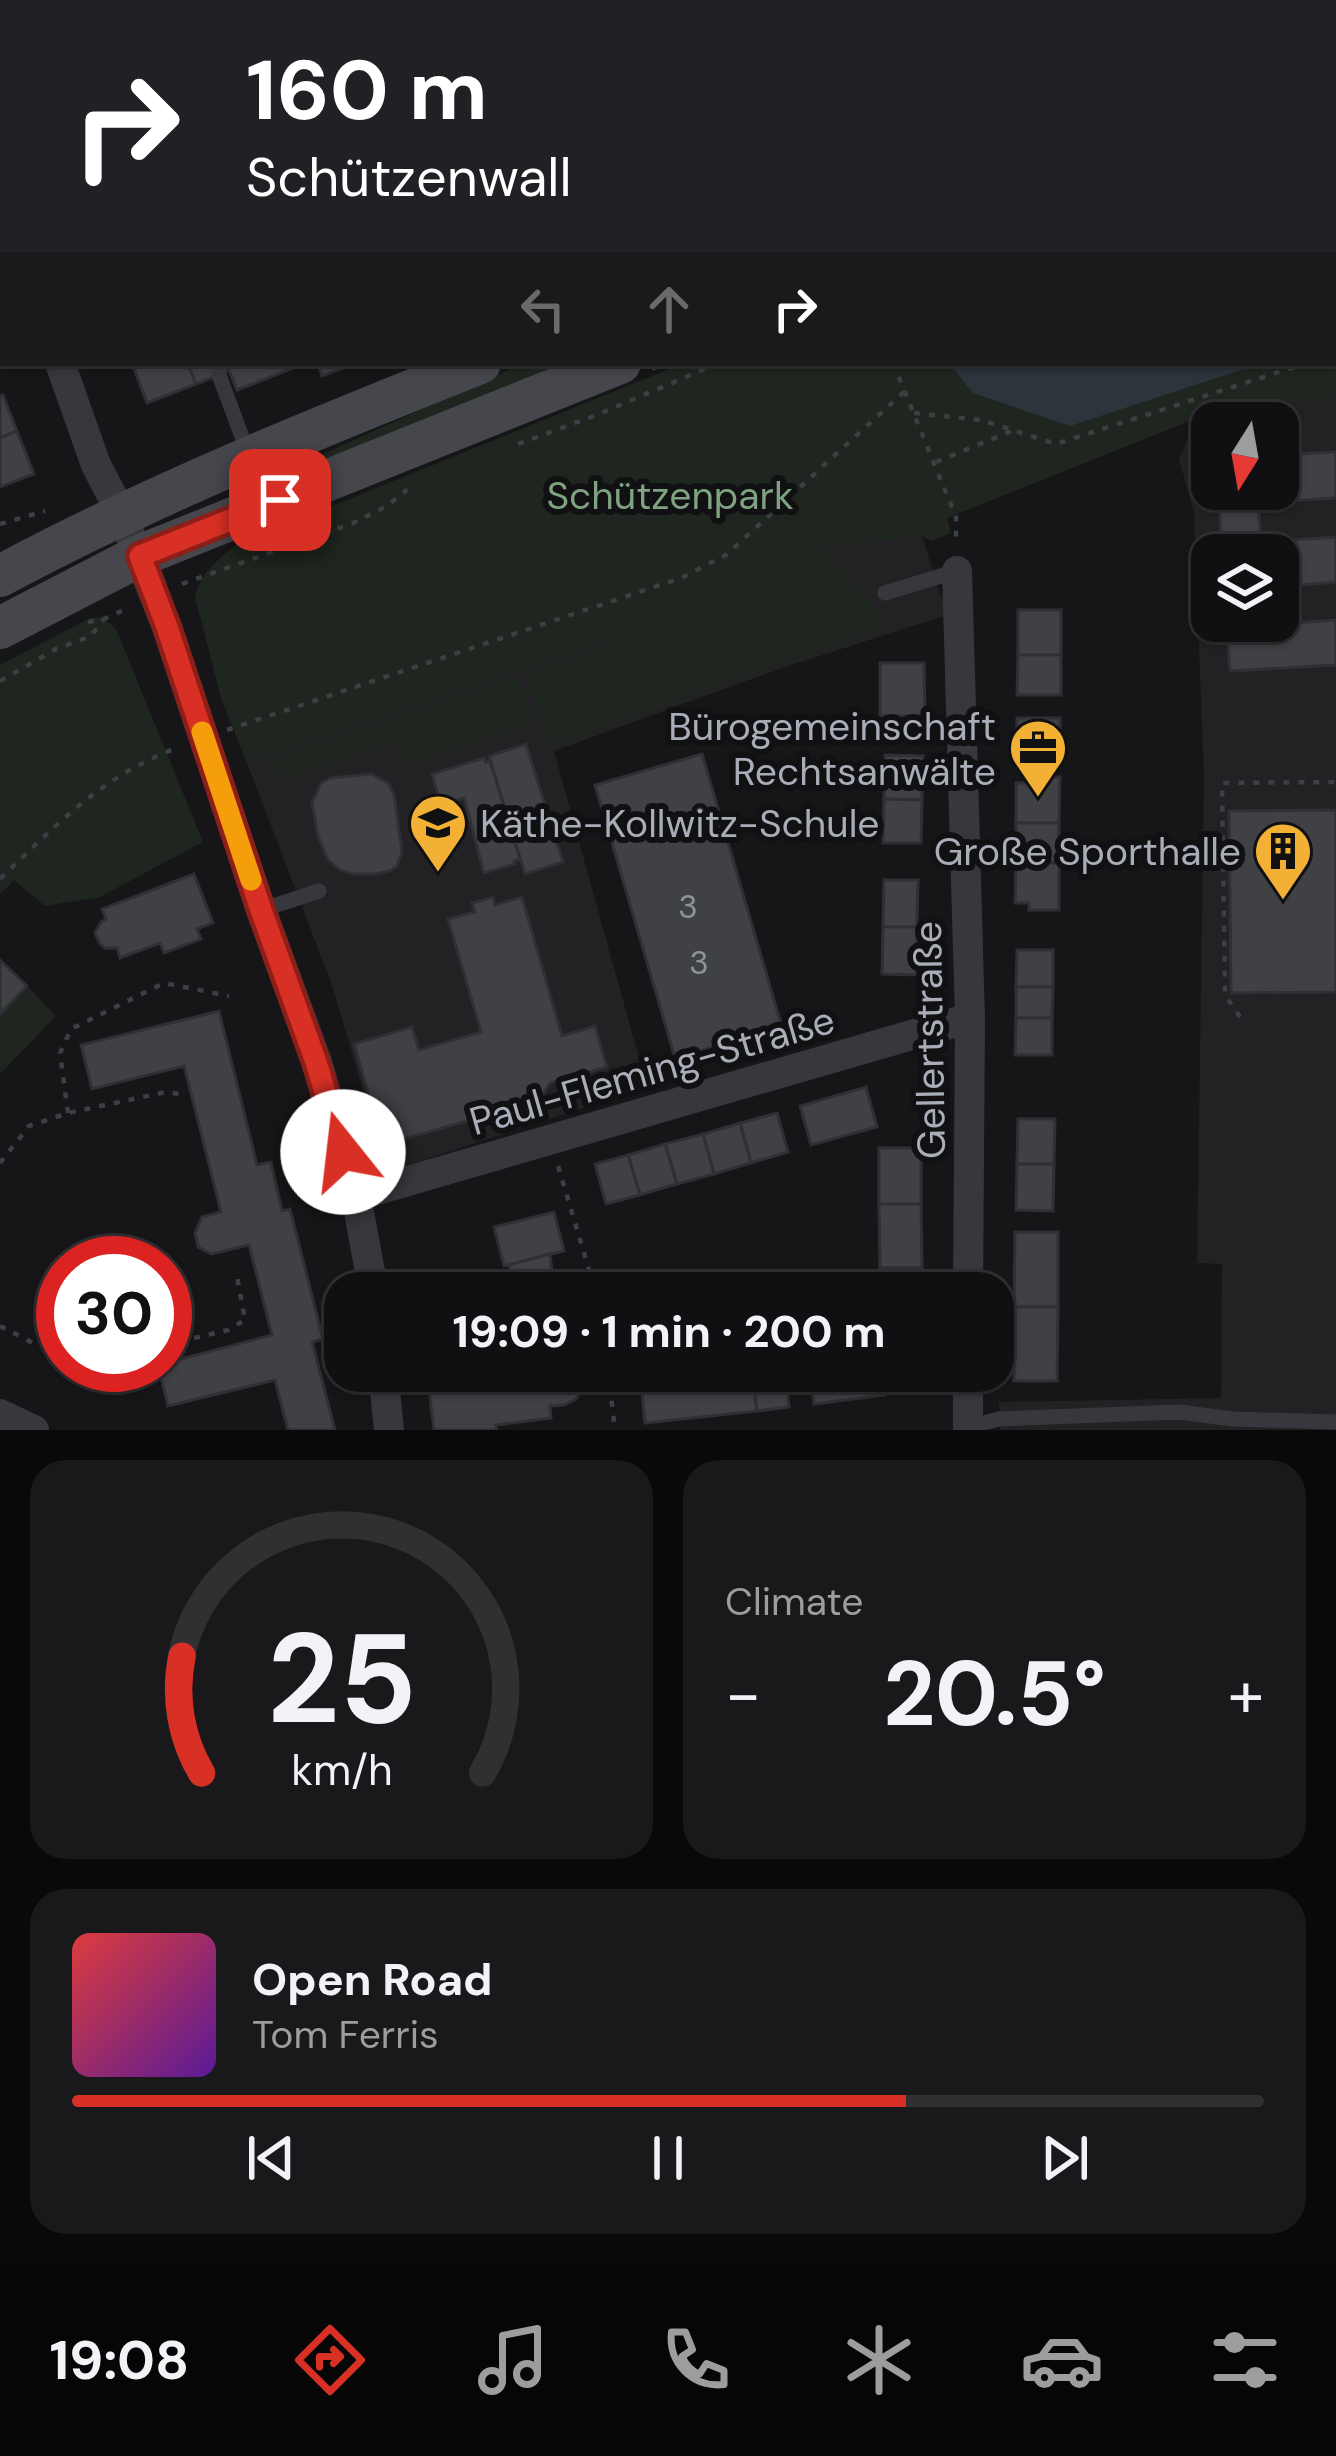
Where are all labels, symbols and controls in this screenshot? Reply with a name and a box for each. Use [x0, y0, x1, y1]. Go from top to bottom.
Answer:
text: 160 m [246, 36, 488, 145]
icon: right [48, 48, 204, 204]
text: Schützenwall [246, 142, 571, 213]
icon: left [510, 276, 576, 342]
icon: ahead [636, 276, 702, 342]
icon: right [762, 276, 828, 342]
north arrow [1191, 402, 1299, 510]
map controls [1191, 402, 1299, 642]
pin [229, 449, 331, 551]
icon: arrive [247, 467, 313, 533]
park label: Schützenpark [546, 470, 794, 521]
button: layers [1191, 534, 1299, 642]
place label: Bürogemeinschaft Rechtsanwälte [668, 701, 996, 797]
office icon: Bürogemeinschaft Rechtsanwälte [1007, 717, 1069, 799]
school or university icon: Käthe-Kollwitz-Schule [407, 792, 469, 874]
place label: Käthe-Kollwitz-Schule [480, 798, 879, 849]
building icon: Große Sporthalle [1252, 820, 1314, 902]
place label: Große Sporthalle [934, 826, 1241, 877]
house number: 3 [678, 885, 698, 928]
street label: Gellertstraße [902, 921, 957, 1159]
house number: 3 [689, 941, 709, 984]
street label: Paul-Fleming-Straße [464, 994, 840, 1147]
position arrow [280, 1089, 406, 1215]
speed limit sign: 30 [36, 1236, 192, 1392]
text: 19:09 · 1 min · 200 m [452, 1302, 886, 1361]
text: Climate [725, 1576, 863, 1627]
text: 25 [267, 1598, 416, 1761]
text: 20.5° [883, 1636, 1106, 1753]
text: − [725, 1652, 761, 1737]
text: + [1228, 1652, 1264, 1737]
text: km/h [291, 1741, 392, 1797]
text: Open Road [252, 1950, 493, 2009]
text: Tom Ferris [252, 2009, 439, 2060]
icon: previous [238, 2125, 304, 2191]
icon: pause [635, 2125, 701, 2191]
icon: next [1032, 2125, 1098, 2191]
icon: directions [288, 2318, 372, 2402]
icon: music [471, 2318, 555, 2402]
icon: phone [654, 2318, 738, 2402]
icon: climate [837, 2318, 921, 2402]
icon: car [1020, 2318, 1104, 2402]
icon: filters [1203, 2318, 1287, 2402]
text: 19:08 [49, 2325, 189, 2396]

